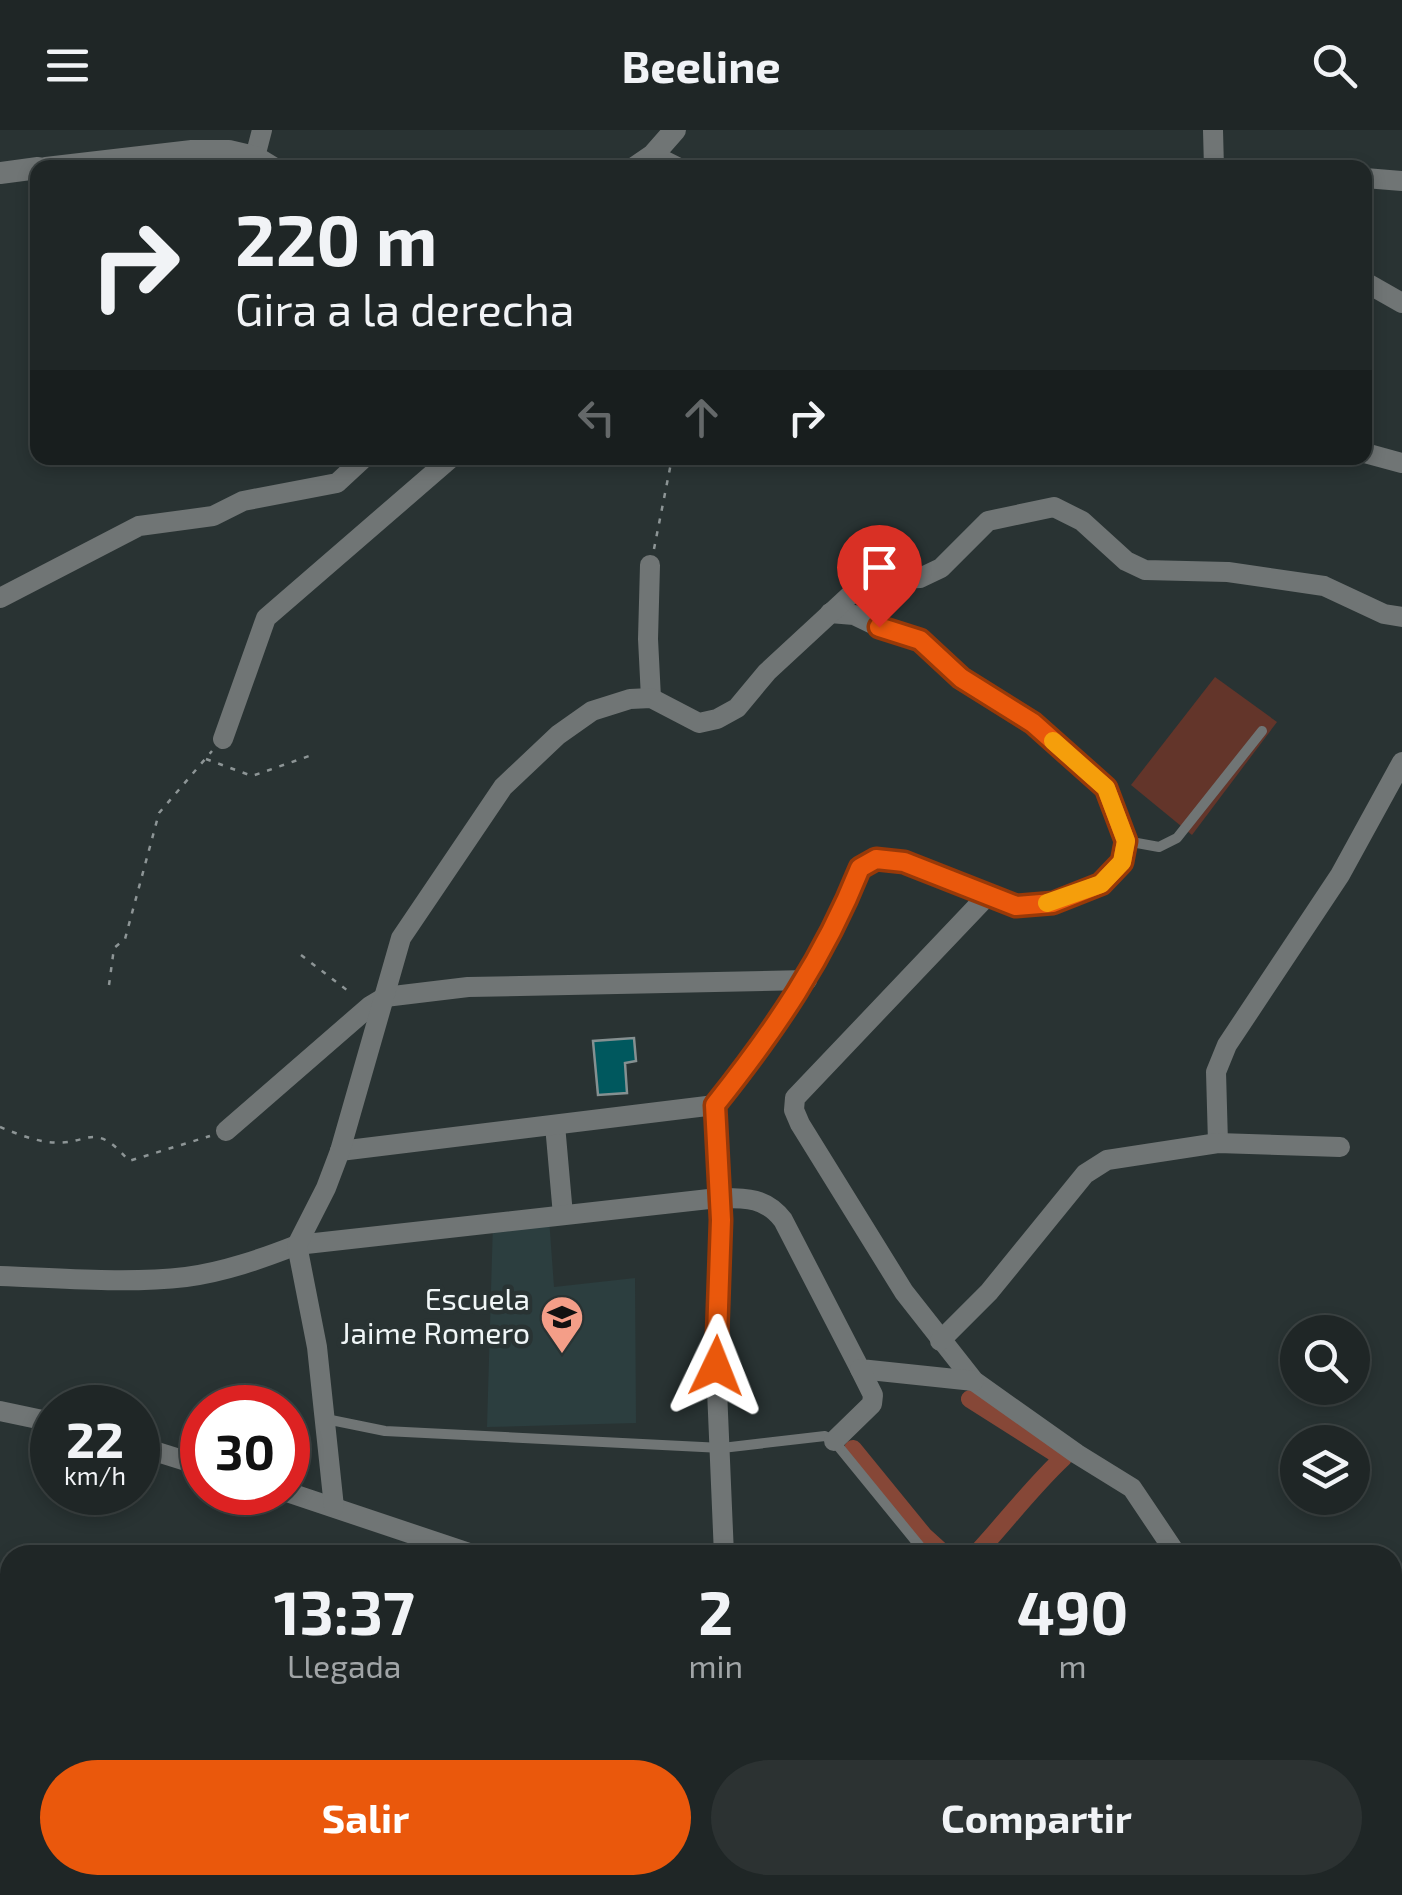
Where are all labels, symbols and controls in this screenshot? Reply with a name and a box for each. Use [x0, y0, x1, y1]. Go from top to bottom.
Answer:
icon: menu [40, 38, 95, 93]
text: Beeline [621, 38, 781, 92]
icon: search [1307, 38, 1362, 93]
text: 220 m [235, 196, 437, 280]
icon: right [70, 200, 200, 330]
text: Gira a la derecha [235, 281, 574, 335]
icon: left [569, 390, 624, 445]
icon: ahead [674, 390, 729, 445]
icon: right [779, 390, 834, 445]
pin [837, 525, 922, 628]
icon: arrive [852, 540, 907, 595]
place label: Escuela Jaime Romero [340, 1280, 530, 1350]
school or university icon: Escuela Jaime Romero [539, 1294, 585, 1355]
position arrow [664, 1314, 768, 1418]
map controls [1280, 1315, 1370, 1515]
button: search [1280, 1315, 1370, 1405]
speed limit sign: 30 [180, 1385, 310, 1515]
text: 22 [66, 1408, 124, 1468]
button: layers [1280, 1425, 1370, 1515]
text: km/h [64, 1460, 126, 1490]
text: 13:37 [274, 1575, 415, 1647]
text: 2 [698, 1575, 733, 1647]
text: 490 [1017, 1575, 1128, 1647]
text: Llegada [287, 1646, 401, 1684]
text: min [689, 1646, 743, 1684]
text: m [1059, 1646, 1087, 1684]
button: Salir [40, 1760, 691, 1875]
button: Compartir [711, 1760, 1362, 1875]

